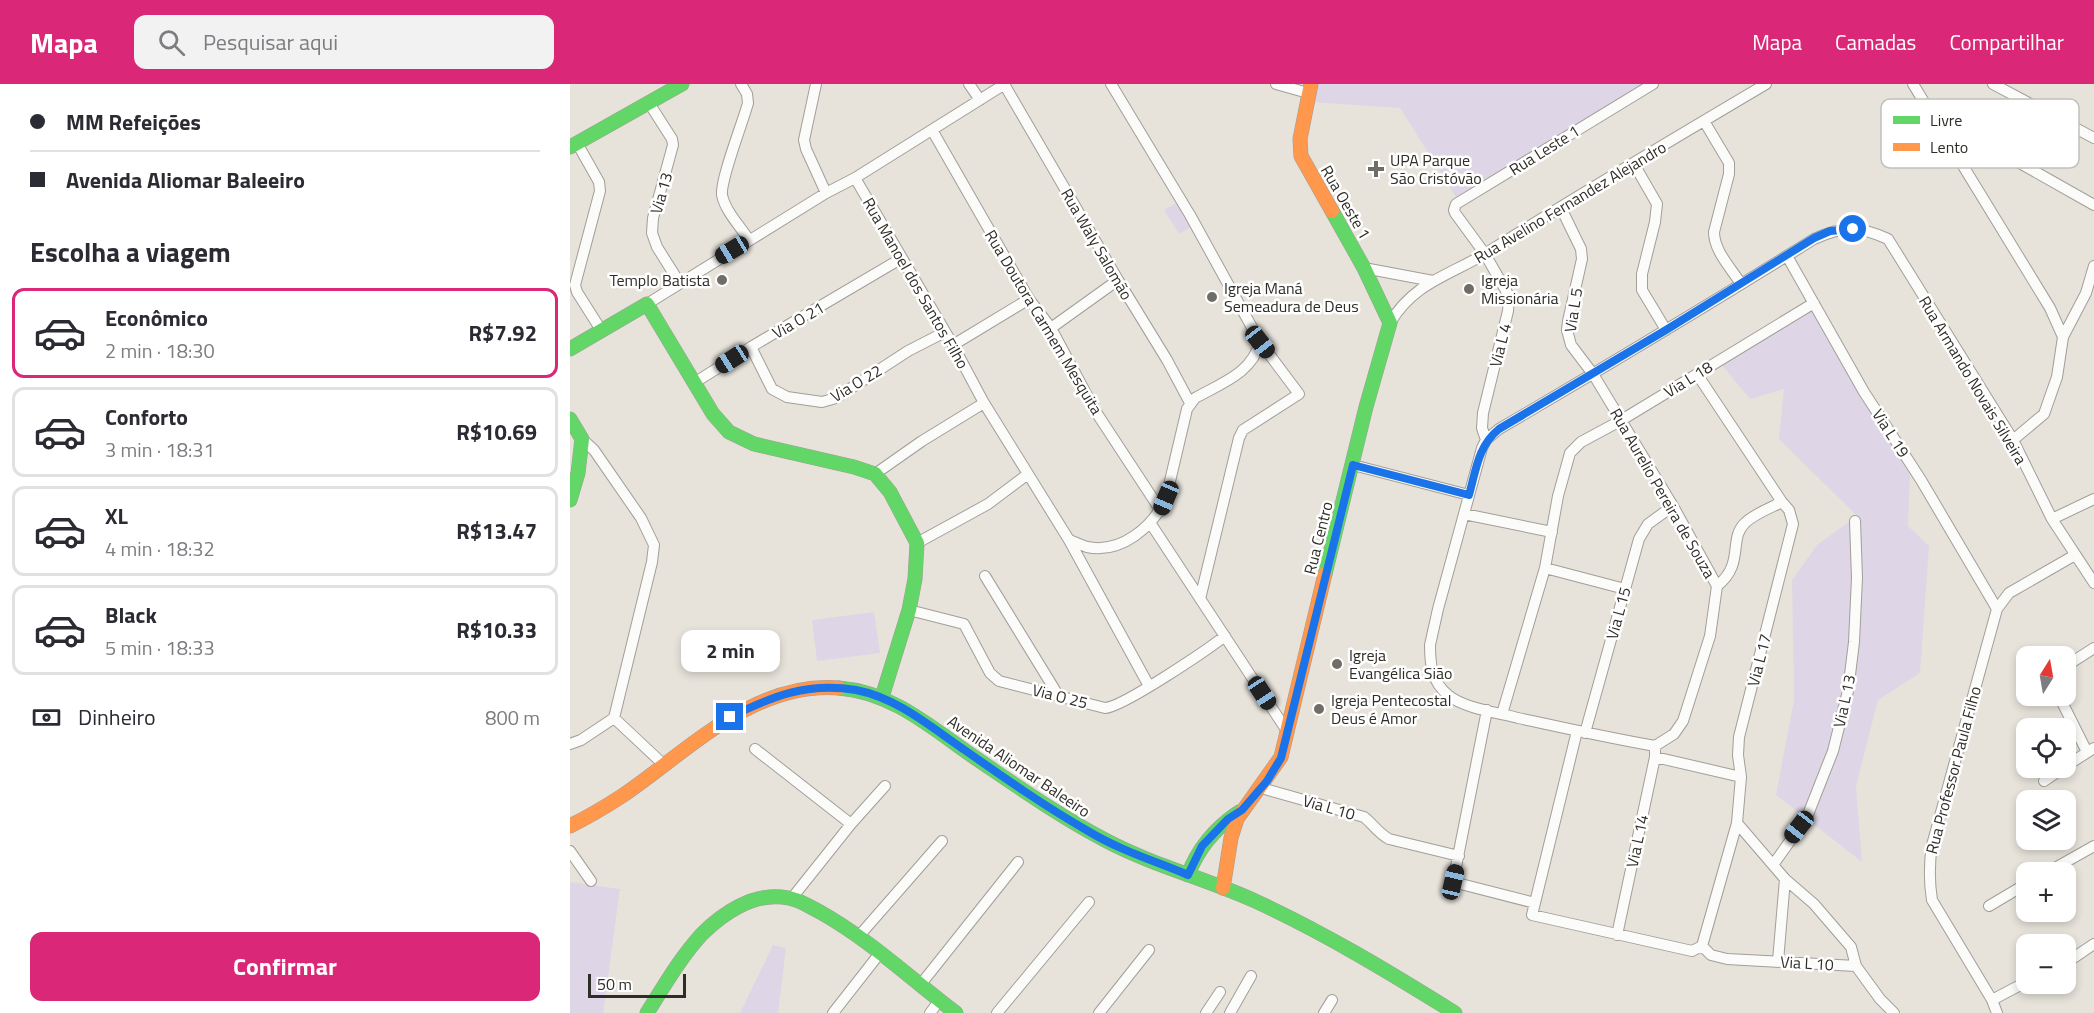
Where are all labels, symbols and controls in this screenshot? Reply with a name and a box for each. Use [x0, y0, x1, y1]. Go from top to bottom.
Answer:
search box [134, 15, 554, 69]
text: Mapa [30, 21, 98, 64]
text: Pesquisar aqui [203, 25, 338, 59]
icon: search [155, 26, 188, 59]
text: Mapa [1752, 26, 1802, 58]
text: Camadas [1835, 26, 1916, 58]
text: Compartilhar [1949, 26, 2064, 58]
legend [1881, 99, 2079, 168]
text: MM Refeições [66, 105, 201, 139]
text: Livre [1930, 108, 1962, 132]
street label: Rua Leste 1 [1504, 119, 1584, 181]
street label: Rua Avelino Fernandez Alejandro [1469, 135, 1671, 269]
text: Lento [1930, 135, 1968, 159]
place label: UPA Parque São Cristóvão [1390, 148, 1482, 190]
street label: Rua Oeste 1 [1315, 160, 1377, 244]
marker: UPA Parque São Cristóvão [1367, 160, 1385, 178]
text: Avenida Aliomar Baleeiro [66, 163, 305, 197]
street label: Via 13 [644, 169, 678, 217]
street label: Rua Waly Salomão [1055, 184, 1139, 304]
street label: Rua Manoel dos Santos Filho [857, 193, 975, 373]
route start [1839, 215, 1866, 242]
street label: Rua Doutora Carmem Mesquita [979, 225, 1109, 419]
text: Escolha a viagem [30, 231, 231, 272]
car [712, 233, 752, 267]
place label: Templo Batista [609, 268, 710, 292]
place label: Igreja Missionária [1481, 268, 1558, 310]
marker: Templo Batista [715, 273, 729, 287]
place label: Igreja Maná Semeadura de Deus [1224, 276, 1359, 318]
marker: Igreja Missionária [1462, 282, 1476, 296]
street label: Via L 5 [1558, 286, 1588, 334]
marker: Igreja Maná Semeadura de Deus [1205, 290, 1219, 304]
street label: Rua Armando Novais Silveira [1913, 291, 2033, 469]
street label: Via O 21 [768, 296, 828, 344]
text: Econômico [105, 301, 208, 335]
icon: car [33, 306, 87, 360]
text: R$7.92 [468, 316, 537, 350]
street label: Via L 4 [1483, 320, 1517, 369]
car [1242, 322, 1278, 362]
text: 2 min · 18:30 [105, 335, 215, 366]
car [712, 342, 752, 376]
street label: Via L 18 [1659, 355, 1717, 403]
street label: Via O 22 [826, 358, 886, 408]
text: Conforto [105, 400, 188, 434]
street label: Rua Aurelio Pereira de Souza [1604, 403, 1722, 583]
street label: Via L 19 [1866, 404, 1916, 462]
icon: car [33, 405, 87, 459]
text: R$10.69 [456, 415, 537, 449]
text: 3 min · 18:31 [105, 434, 215, 465]
car [1151, 478, 1181, 518]
text: XL [105, 499, 128, 533]
street label: Rua Centro [1297, 499, 1339, 577]
icon: car [33, 504, 87, 558]
text: R$13.47 [456, 514, 537, 548]
text: 4 min · 18:32 [105, 533, 215, 564]
street label: Via L 15 [1599, 584, 1637, 642]
text: Black [105, 598, 157, 632]
icon: car [33, 603, 87, 657]
text: R$10.33 [456, 613, 537, 647]
callout: 2 min [680, 630, 780, 672]
street label: Via L 17 [1741, 631, 1777, 689]
text: 5 min · 18:33 [105, 632, 215, 663]
text: 2 min [706, 635, 755, 666]
place label: Igreja Evangélica Sião [1349, 643, 1453, 685]
north arrow [2016, 646, 2076, 706]
map controls [2016, 646, 2076, 994]
marker: Igreja Evangélica Sião [1330, 657, 1344, 671]
street label: Via L 13 [1827, 672, 1861, 730]
car [1245, 673, 1279, 713]
street label: Via O 25 [1030, 678, 1090, 714]
street label: Rua Professor Paula Filho [1919, 684, 1987, 856]
place label: Igreja Pentecostal Deus é Amor [1331, 688, 1451, 730]
text: Dinheiro [78, 700, 156, 734]
icon: cash [30, 701, 63, 734]
text: 800 m [485, 702, 540, 733]
marker: Igreja Pentecostal Deus é Amor [1312, 702, 1326, 716]
route end [716, 703, 743, 730]
street label: Avenida Aliomar Baleeiro [943, 709, 1095, 823]
button: locate [2016, 718, 2076, 778]
street label: Via L 10 [1300, 788, 1358, 826]
button: layers [2016, 790, 2076, 850]
car [1781, 807, 1817, 847]
street label: Via L 14 [1620, 812, 1654, 870]
car [1440, 862, 1466, 902]
button: + [2016, 862, 2076, 922]
button: Confirmar [30, 932, 540, 1001]
button: − [2016, 934, 2076, 994]
street label: Via L 10 [1780, 950, 1834, 976]
scale bar [588, 971, 686, 998]
text: 50 m [597, 972, 632, 996]

